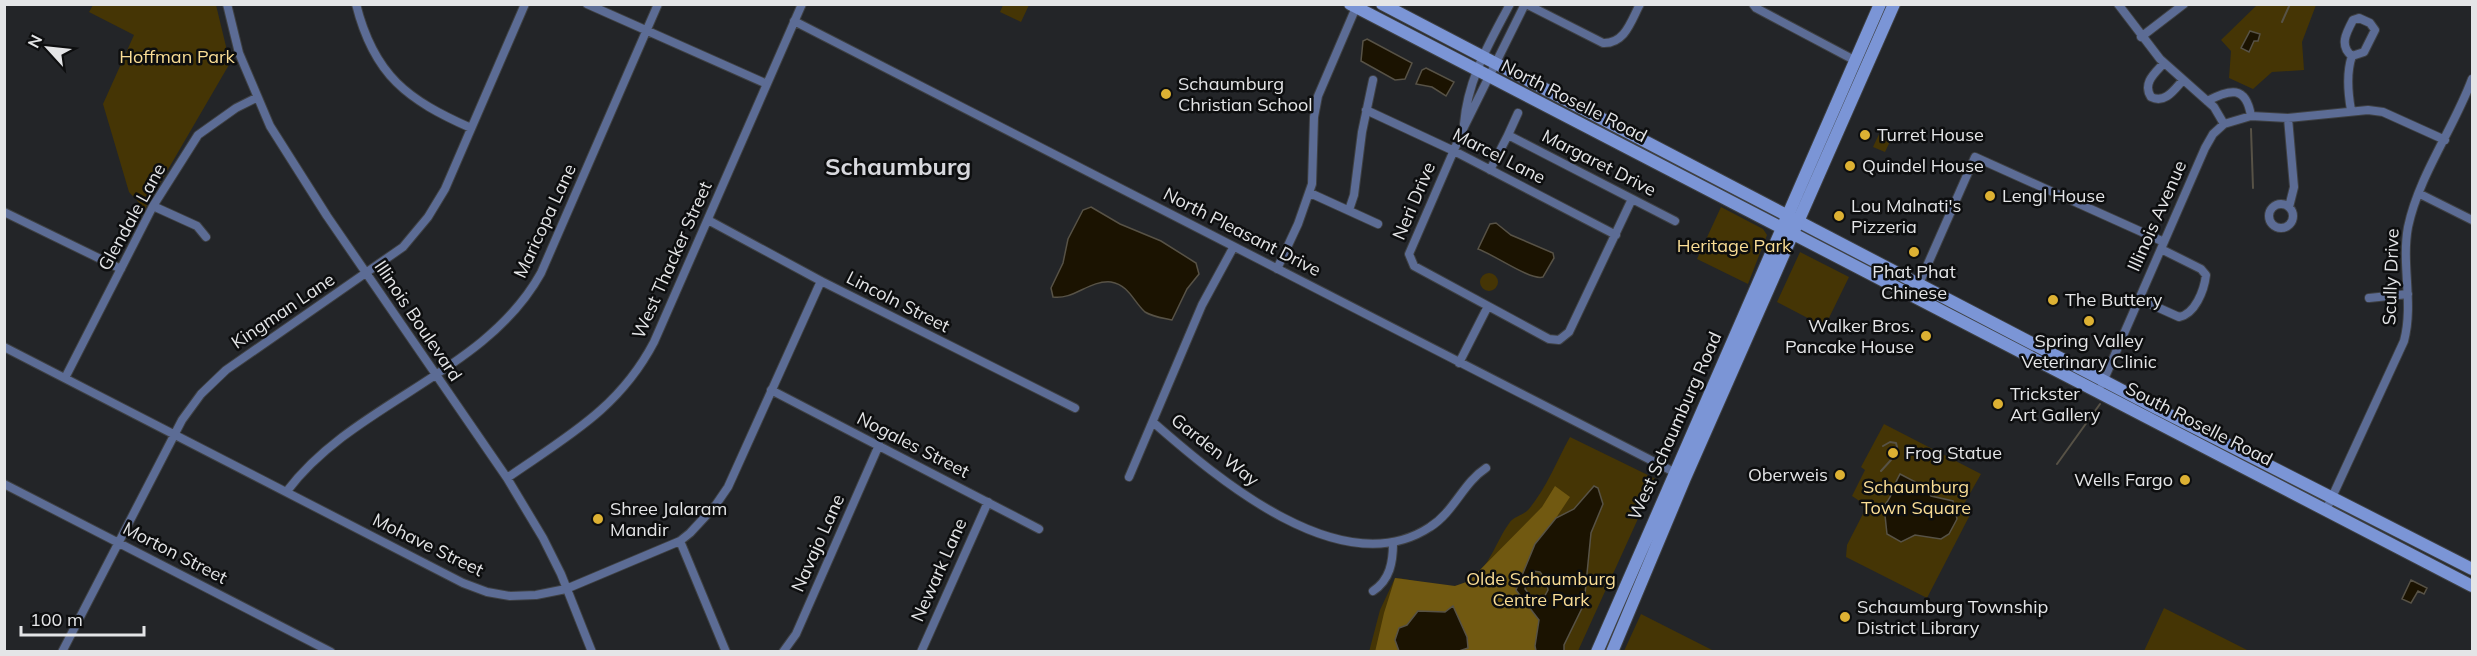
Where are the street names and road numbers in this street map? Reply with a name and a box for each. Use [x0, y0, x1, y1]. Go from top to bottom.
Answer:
street label: North Roselle Road [1497, 54, 1651, 147]
street label: Marcel Lane [1449, 122, 1549, 189]
street label: Margaret Drive [1538, 124, 1660, 201]
street label: Illinois Avenue [2122, 157, 2191, 275]
street label: Neri Drive [1387, 158, 1440, 243]
street label: Glendale Lane [93, 159, 170, 274]
street label: Maricopa Lane [508, 160, 581, 282]
street label: West Thacker Street [627, 178, 717, 342]
street label: North Pleasant Drive [1160, 182, 1325, 281]
street label: Scully Drive [2377, 228, 2404, 326]
street label: Illinois Boulevard [370, 256, 467, 385]
street label: Lincoln Street [843, 266, 954, 337]
street label: Kingman Lane [227, 268, 339, 354]
street label: West Schaumburg Road [1623, 328, 1726, 523]
street label: South Roselle Road [2122, 377, 2277, 471]
street label: Nogales Street [853, 406, 973, 483]
street label: Garden Way [1167, 408, 1264, 491]
street label: Navajo Lane [786, 490, 849, 595]
street label: Mohave Street [369, 508, 487, 581]
street label: Newark Lane [905, 514, 972, 625]
street label: Morton Street [119, 516, 231, 589]

